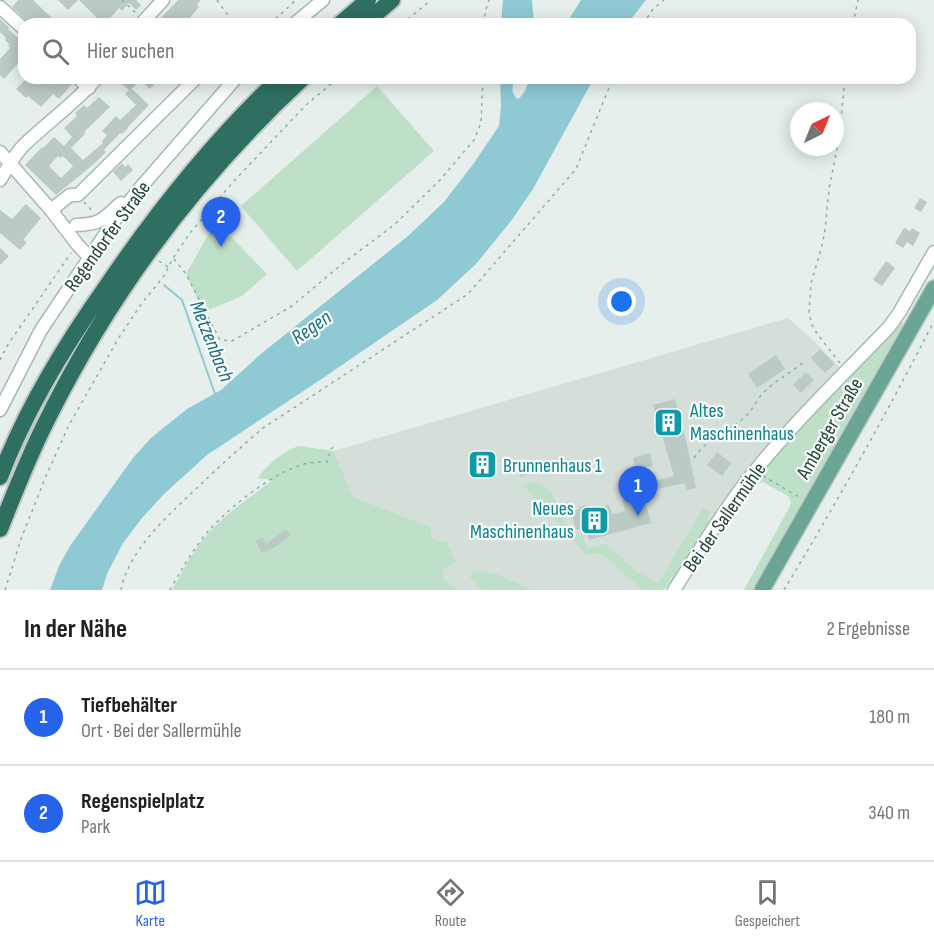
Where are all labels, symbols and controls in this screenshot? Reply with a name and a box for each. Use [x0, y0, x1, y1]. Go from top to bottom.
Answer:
search box [18, 18, 916, 84]
icon: search [39, 35, 72, 68]
text: Hier suchen [87, 38, 175, 65]
north arrow [790, 102, 844, 156]
street label: Regendorfer Straße [60, 177, 156, 297]
pin: 2 [202, 198, 240, 247]
your location [607, 287, 636, 316]
water label: Metzenbach [184, 297, 239, 385]
water label: Regen [287, 305, 336, 350]
street label: Amberger Straße [791, 374, 868, 484]
place label: Altes Maschinenhaus [689, 399, 794, 446]
building icon: Altes Maschinenhaus [653, 406, 685, 438]
building icon: Brunnenhaus 1 [466, 449, 498, 481]
place label: Brunnenhaus 1 [503, 454, 602, 478]
street label: Bei der Sallermühle [678, 458, 771, 577]
pin: 1 [618, 466, 658, 516]
place label: Neues Maschinenhaus [470, 497, 574, 544]
building icon: Neues Maschinenhaus [579, 504, 611, 536]
text: In der Nähe [24, 614, 127, 645]
text: 2 Ergebnisse [826, 617, 910, 641]
text: Tiefbehälter [81, 692, 177, 719]
text: 1 [40, 705, 47, 729]
text: 180 m [869, 705, 910, 729]
text: Ort · Bei der Sallermühle [81, 719, 241, 743]
text: Regenspielplatz [81, 788, 204, 815]
text: 2 [39, 801, 48, 825]
text: 340 m [868, 801, 910, 825]
text: Park [81, 815, 110, 839]
tab: Karte [134, 876, 167, 931]
tab: Route [434, 876, 467, 931]
tab: Gespeichert [735, 876, 800, 931]

